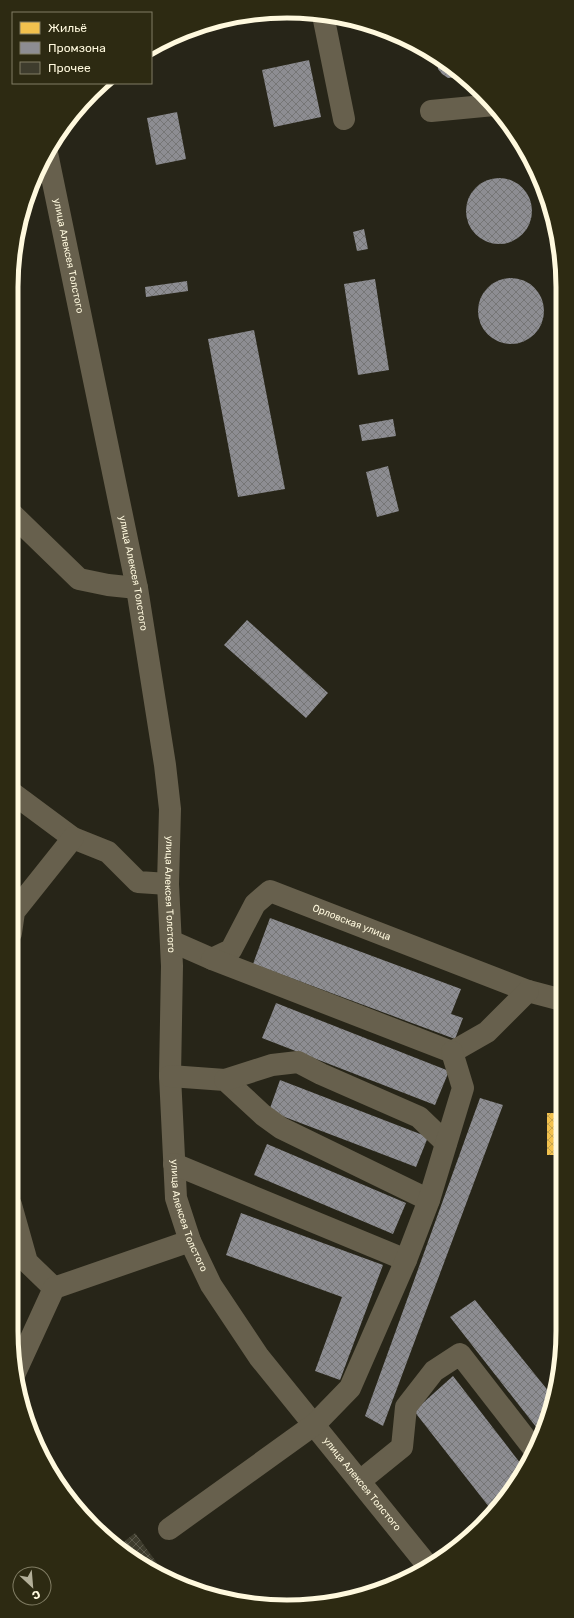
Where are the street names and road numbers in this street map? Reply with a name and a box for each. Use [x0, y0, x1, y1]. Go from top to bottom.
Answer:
street label: улица Алексея Толстого [51, 197, 86, 315]
street label: улица Алексея Толстого [116, 515, 150, 632]
street label: улица Алексея Толстого [162, 836, 177, 953]
street label: Орловская улица [311, 902, 392, 943]
street label: улица Алексея Толстого [168, 1159, 210, 1274]
street label: улица Алексея Толстого [320, 1435, 403, 1534]

